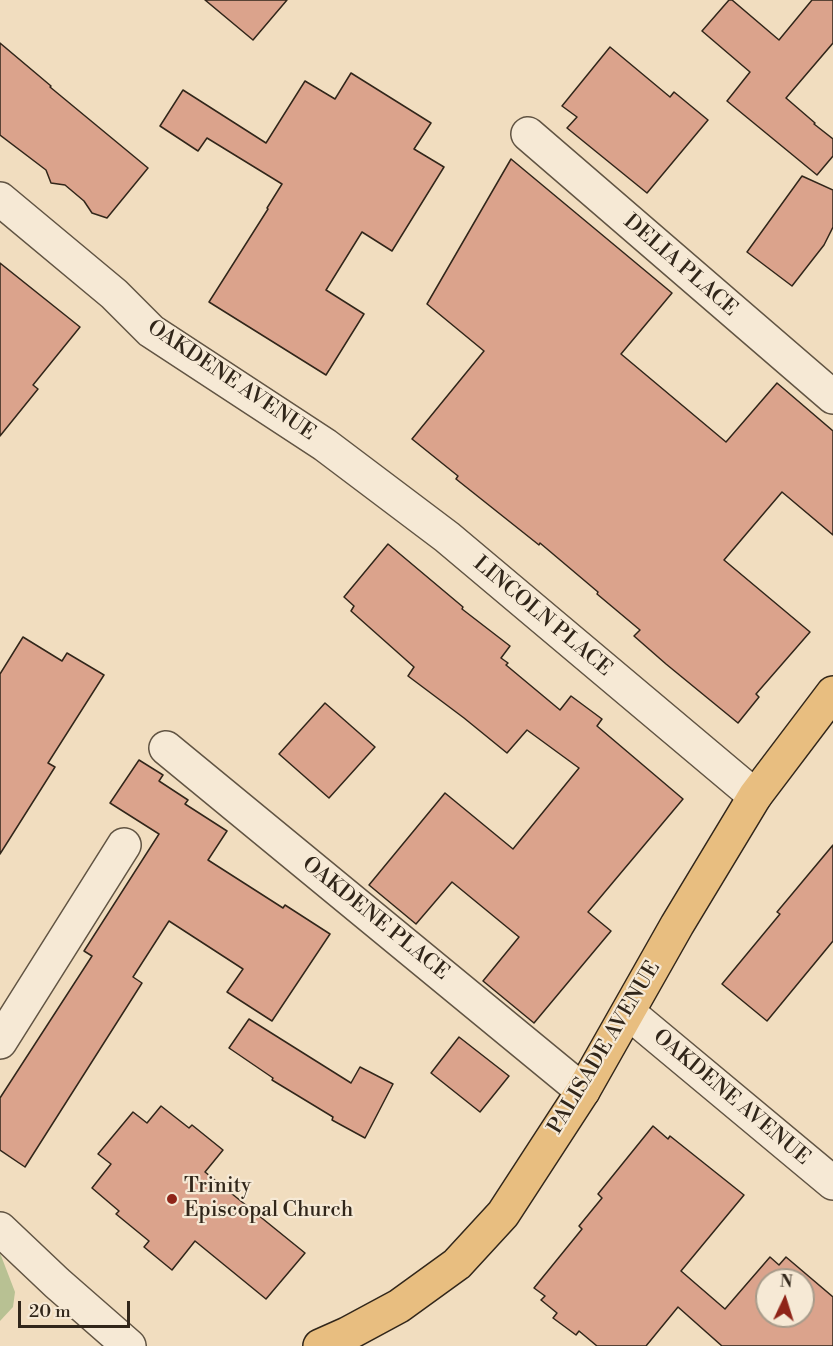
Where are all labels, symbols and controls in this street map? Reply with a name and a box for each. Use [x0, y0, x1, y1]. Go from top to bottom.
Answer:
street label: DELIA PLACE [618, 210, 742, 322]
street label: OAKDENE AVENUE [142, 315, 320, 447]
street label: LINCOLN PLACE [468, 552, 616, 682]
street label: OAKDENE PLACE [297, 852, 453, 986]
street label: PALISADE AVENUE [543, 957, 667, 1139]
street label: OAKDENE AVENUE [647, 1025, 815, 1171]
place label: Trinity Episcopal Church [184, 1174, 353, 1224]
marker: Trinity Episcopal Church [165, 1192, 179, 1206]
north arrow [755, 1268, 815, 1328]
text: N [779, 1272, 793, 1292]
scale bar [21, 1289, 134, 1327]
text: 20 m [29, 1300, 71, 1323]

